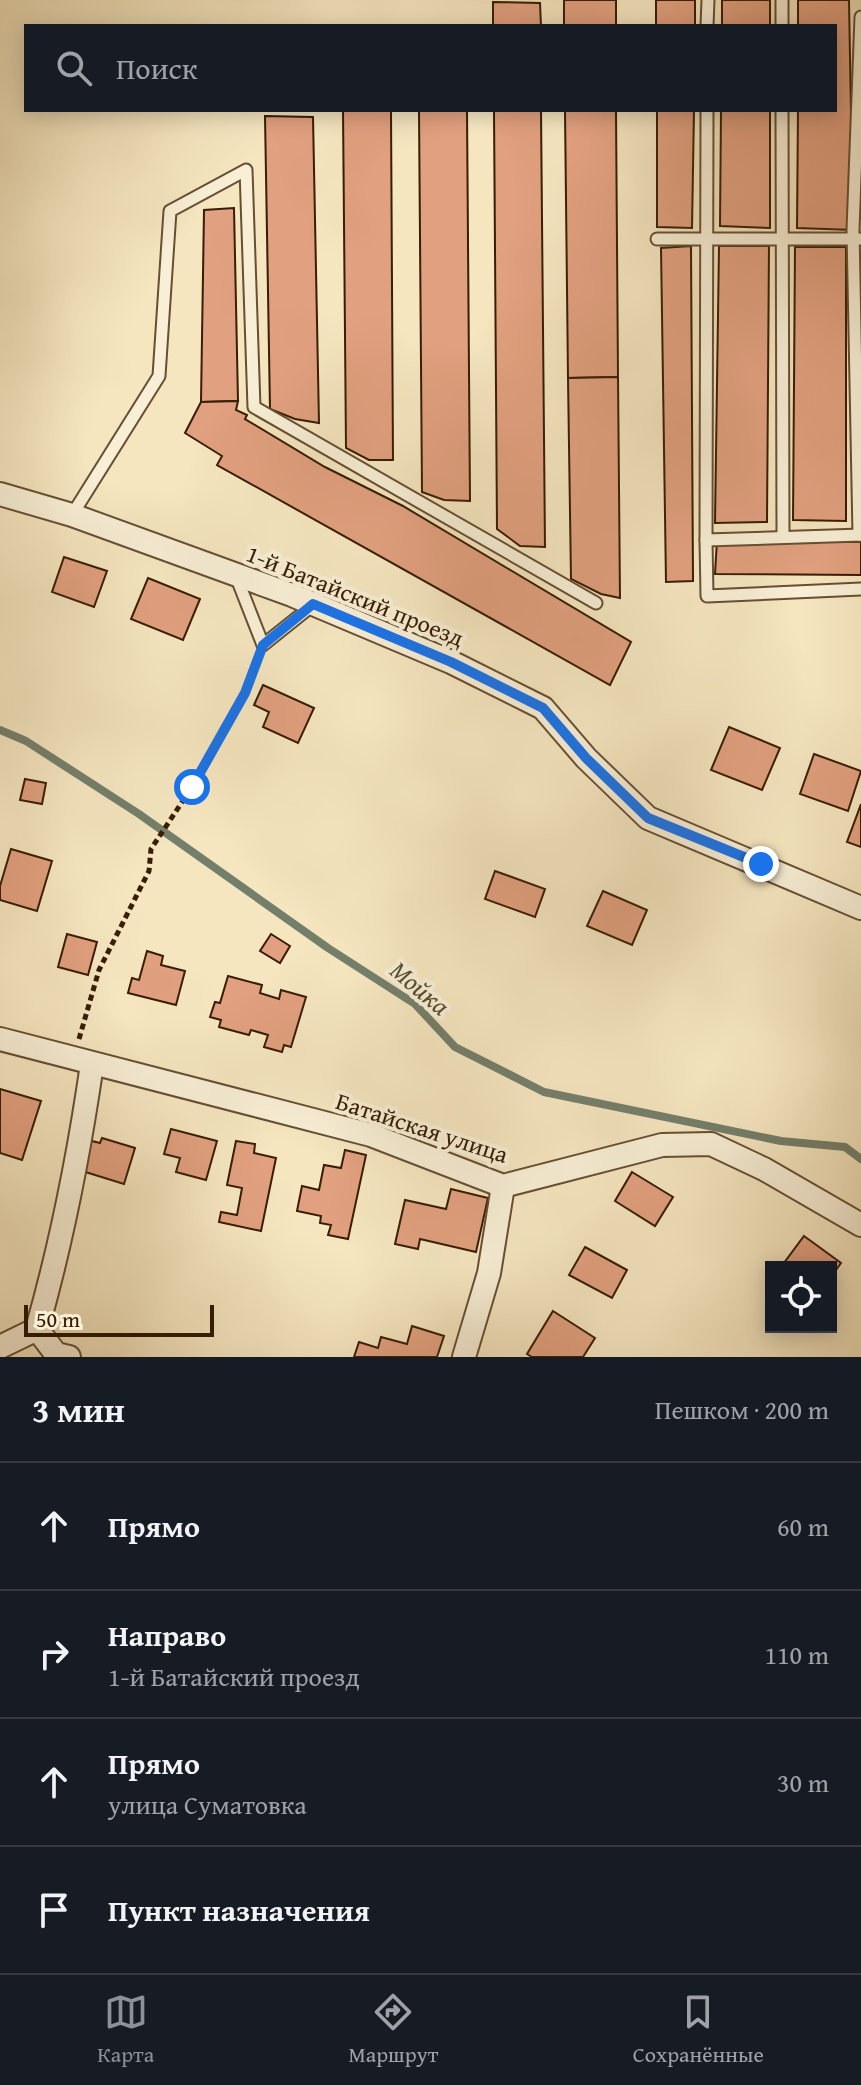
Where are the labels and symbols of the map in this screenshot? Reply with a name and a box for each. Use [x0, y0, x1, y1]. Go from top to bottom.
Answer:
street label: 1-й Батайский проезд [241, 536, 469, 655]
route start [174, 769, 210, 805]
route end [743, 846, 779, 882]
water label: Мойка [382, 951, 459, 1024]
street label: Батайская улица [332, 1083, 513, 1172]
scale bar [24, 1301, 214, 1337]

